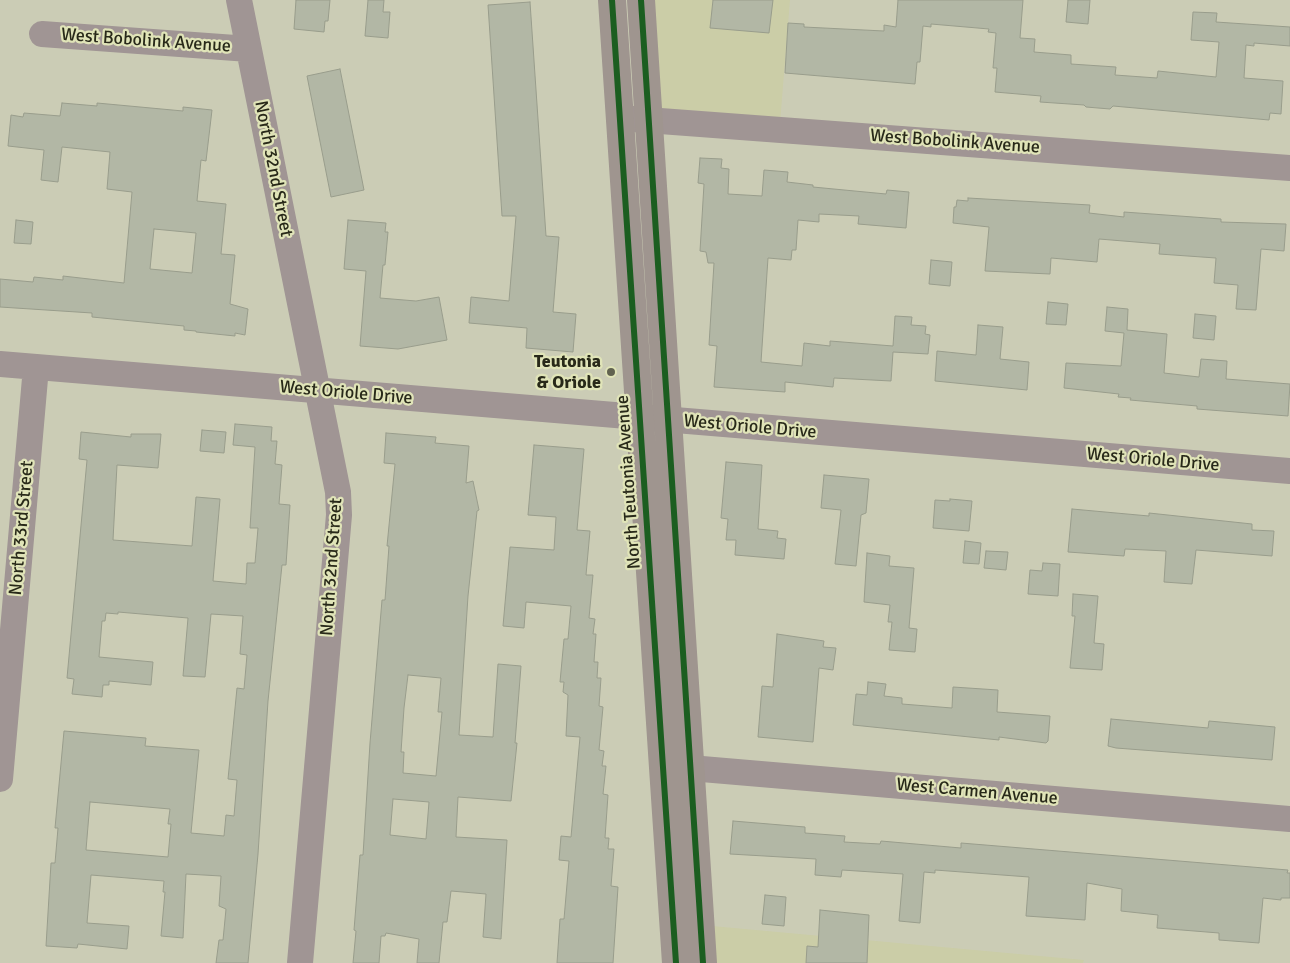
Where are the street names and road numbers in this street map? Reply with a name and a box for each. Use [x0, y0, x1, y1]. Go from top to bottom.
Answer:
street label: West Bobolink Avenue [60, 24, 232, 58]
street label: North 32nd Street [249, 99, 297, 239]
street label: West Bobolink Avenue [869, 125, 1041, 159]
street label: West Oriole Drive [279, 376, 413, 410]
street label: North Teutonia Avenue [612, 394, 646, 570]
street label: West Oriole Drive [683, 410, 817, 444]
street label: West Oriole Drive [1086, 443, 1220, 477]
street label: North 33rd Street [5, 460, 39, 596]
street label: North 32nd Street [316, 497, 348, 637]
street label: West Carmen Avenue [896, 774, 1058, 810]

